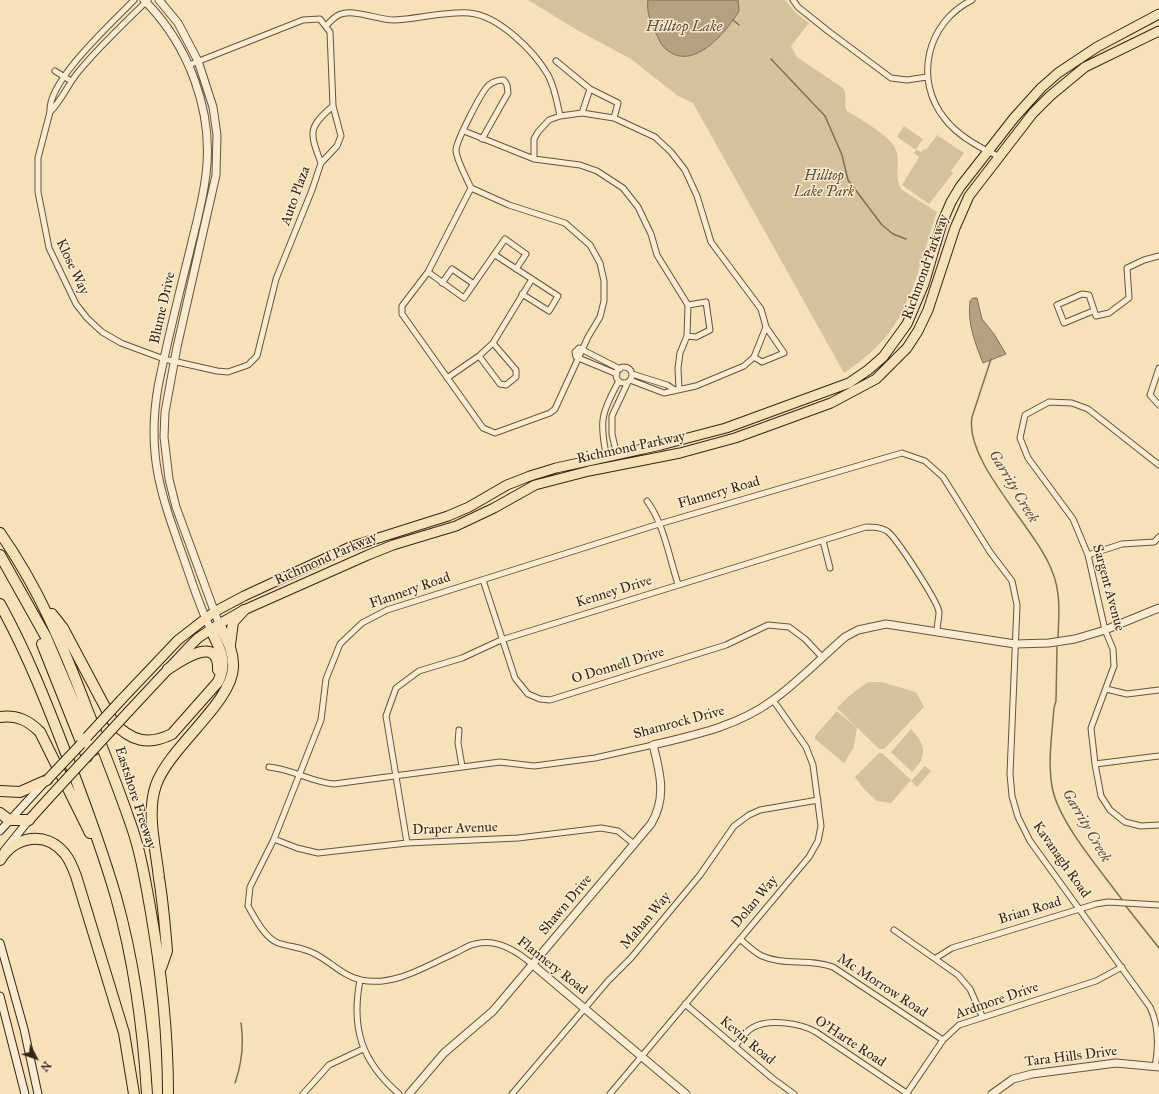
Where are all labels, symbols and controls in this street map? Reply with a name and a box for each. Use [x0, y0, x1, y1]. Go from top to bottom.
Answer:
water label: Hilltop Lake [646, 18, 722, 36]
street label: Auto Plaza [278, 164, 314, 228]
park label: Hilltop Lake Park [794, 169, 854, 202]
street label: Richmond Parkway [899, 212, 953, 322]
street label: Klose Way [52, 236, 92, 298]
street label: Blume Drive [147, 270, 179, 346]
street label: Richmond Parkway [575, 428, 687, 468]
water label: Garrity Creek [984, 447, 1042, 527]
street label: Flannery Road [676, 473, 762, 513]
street label: Richmond Parkway [272, 529, 380, 589]
street label: Sargent Avenue [1088, 543, 1128, 633]
street label: Flannery Road [367, 569, 453, 613]
street label: Kenney Drive [574, 572, 654, 612]
street label: O Donnell Drive [570, 644, 666, 688]
street label: Shamrock Drive [632, 703, 726, 743]
street label: Eastshore Freeway [110, 745, 160, 851]
water label: Garrity Creek [1058, 786, 1114, 866]
street label: Draper Avenue [412, 819, 498, 839]
street label: Kavanagh Road [1029, 819, 1093, 901]
street label: Shawn Drive [536, 871, 596, 939]
street label: Dolan Way [728, 872, 782, 932]
street label: Mahan Way [617, 889, 675, 953]
street label: Brian Road [997, 894, 1063, 928]
street label: Flannery Road [514, 933, 590, 999]
street label: Mc Morrow Road [834, 951, 930, 1021]
street label: Ardmore Drive [953, 979, 1041, 1023]
street label: Kevin Road [716, 1013, 778, 1069]
street label: O'Harte Road [811, 1013, 889, 1071]
north arrow [16, 1038, 56, 1078]
street label: Tara Hills Drive [1024, 1043, 1118, 1071]
text: N [37, 1058, 53, 1074]

